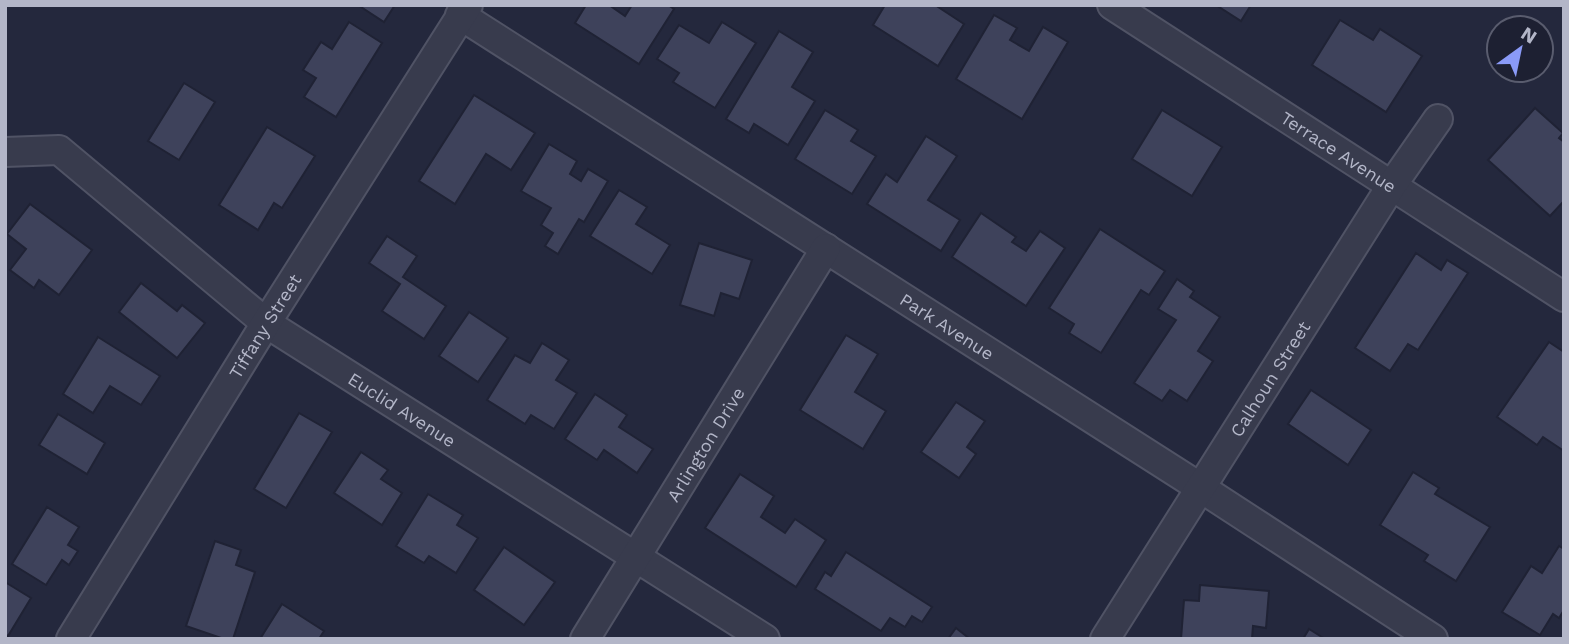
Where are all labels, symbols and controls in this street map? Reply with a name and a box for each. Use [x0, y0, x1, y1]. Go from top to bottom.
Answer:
north arrow [1485, 14, 1555, 84]
text: N [1517, 22, 1541, 49]
street label: Terrace Avenue [1277, 106, 1401, 197]
street label: Tiffany Street [224, 269, 305, 382]
street label: Park Avenue [896, 288, 998, 364]
street label: Calhoun Street [1225, 317, 1314, 440]
street label: Euclid Avenue [345, 367, 460, 451]
street label: Arlington Drive [662, 383, 748, 505]

